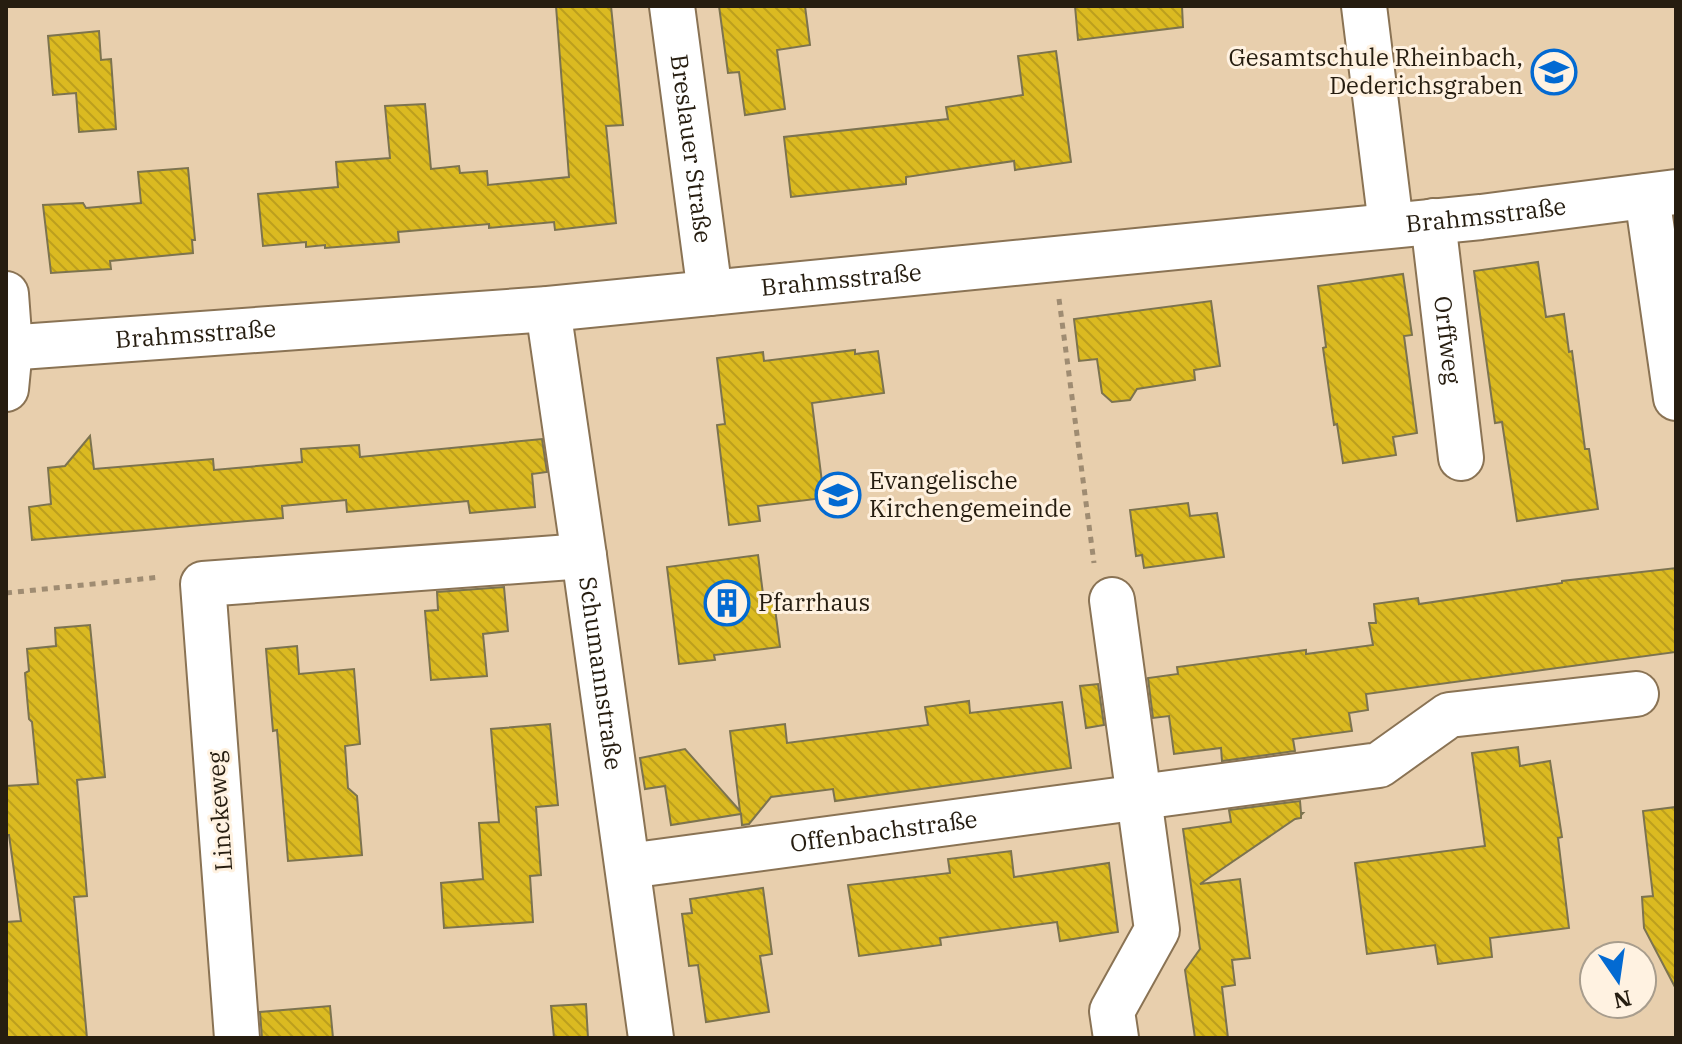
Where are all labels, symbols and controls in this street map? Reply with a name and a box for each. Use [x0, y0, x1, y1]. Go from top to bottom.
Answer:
place label: Gesamtschule Rheinbach, Dederichsgraben [1229, 41, 1523, 101]
school or university icon: Gesamtschule Rheinbach, Dederichsgraben [1530, 48, 1578, 96]
street label: Breslauer Straße [664, 52, 720, 245]
street label: Brahmsstraße [1404, 189, 1568, 239]
street label: Brahmsstraße [759, 255, 923, 303]
street label: Orffweg [1427, 294, 1469, 386]
street label: Brahmsstraße [114, 312, 277, 355]
place label: Evangelische Kirchengemeinde [869, 464, 1072, 524]
school or university icon: Evangelische Kirchengemeinde [814, 471, 862, 519]
street label: Schumannstraße [572, 574, 631, 772]
building icon: Pfarrhaus [703, 579, 751, 627]
place label: Pfarrhaus [758, 586, 870, 618]
street label: Linckeweg [199, 750, 239, 872]
street label: Offenbachstraße [788, 802, 979, 859]
north arrow [1578, 940, 1658, 1020]
text: N [1611, 984, 1634, 1016]

